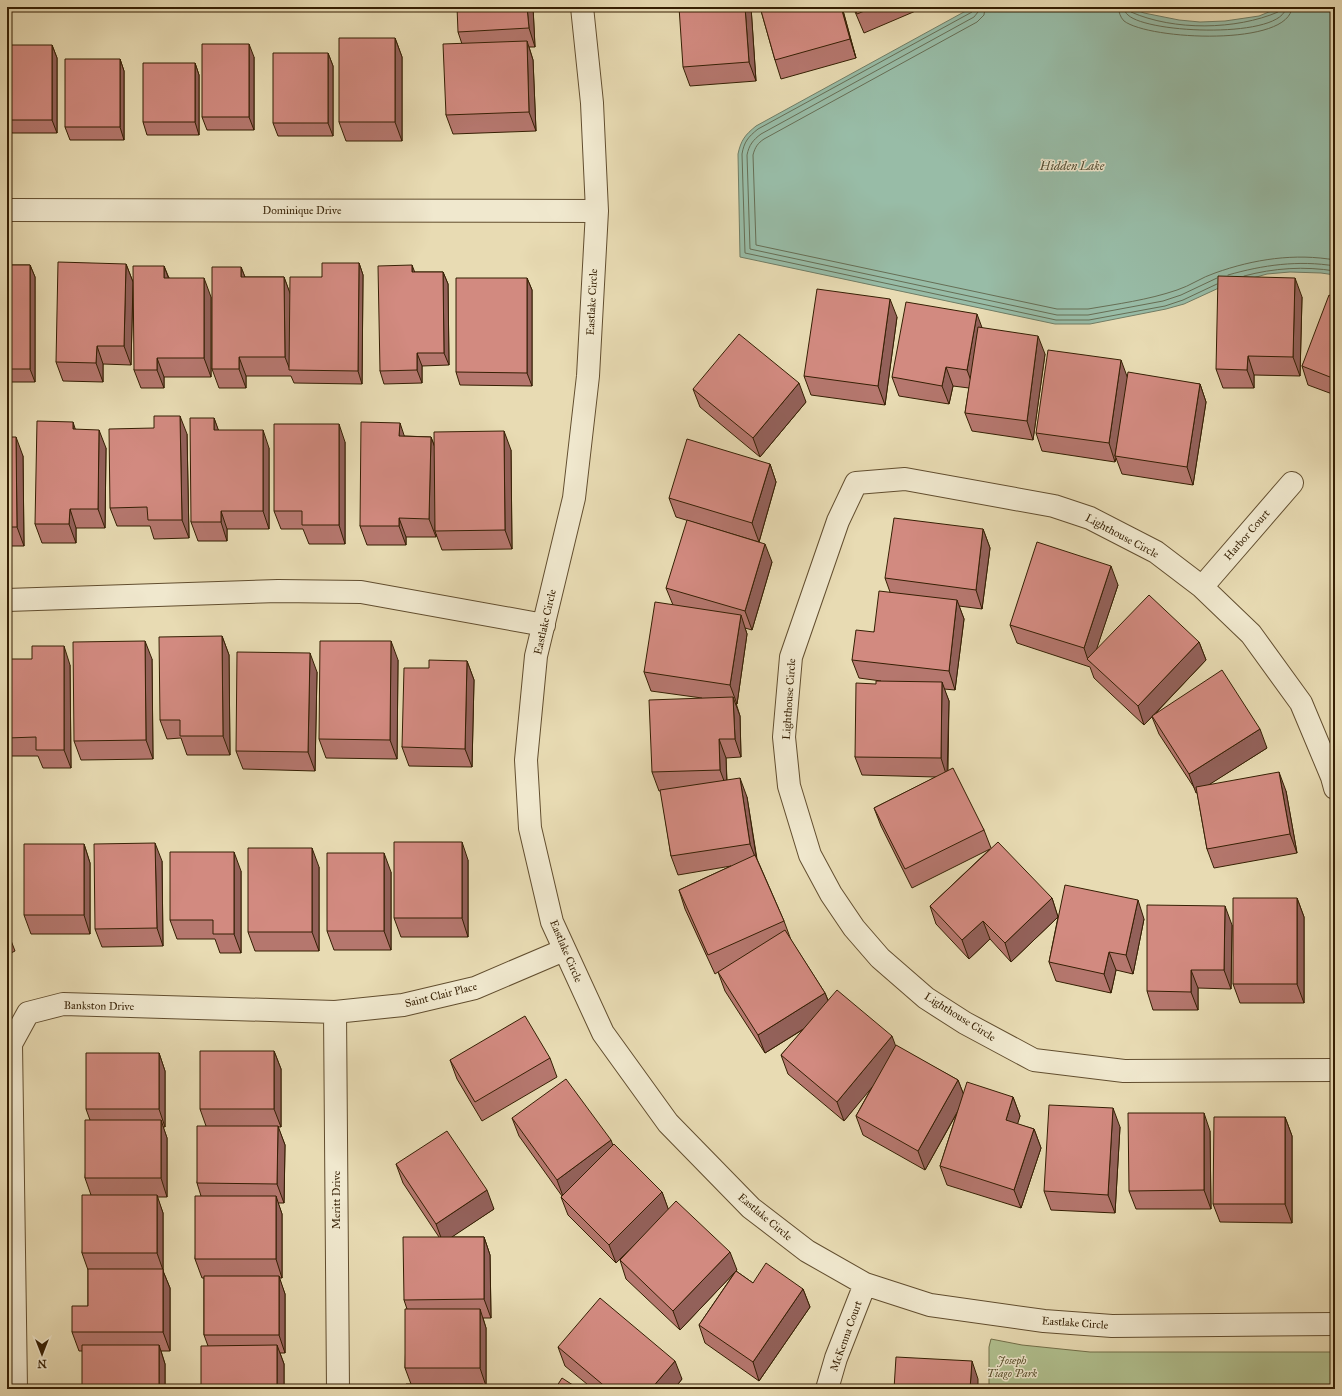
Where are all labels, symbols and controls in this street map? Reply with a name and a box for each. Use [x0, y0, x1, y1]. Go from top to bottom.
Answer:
water label: Hidden Lake [1039, 159, 1105, 173]
street label: Dominique Drive [263, 204, 342, 218]
street label: Eastlake Circle [584, 268, 600, 336]
street label: Harbor Court [1222, 507, 1273, 563]
street label: Lighthouse Circle [1083, 511, 1161, 561]
street label: Eastlake Circle [531, 588, 559, 656]
street label: Lighthouse Circle [780, 657, 798, 740]
street label: Eastlake Circle [547, 918, 585, 985]
street label: Saint Clair Place [404, 980, 479, 1010]
street label: Lighthouse Circle [922, 990, 998, 1044]
street label: Bankston Drive [64, 999, 135, 1013]
street label: Meritt Drive [330, 1170, 343, 1229]
street label: Eastlake Circle [735, 1191, 795, 1244]
street label: McKenna Court [827, 1299, 865, 1373]
street label: Eastlake Circle [1041, 1314, 1109, 1332]
north arrow [22, 1334, 62, 1374]
park label: Joseph Tiago Park [987, 1354, 1037, 1380]
text: N [37, 1357, 47, 1370]

